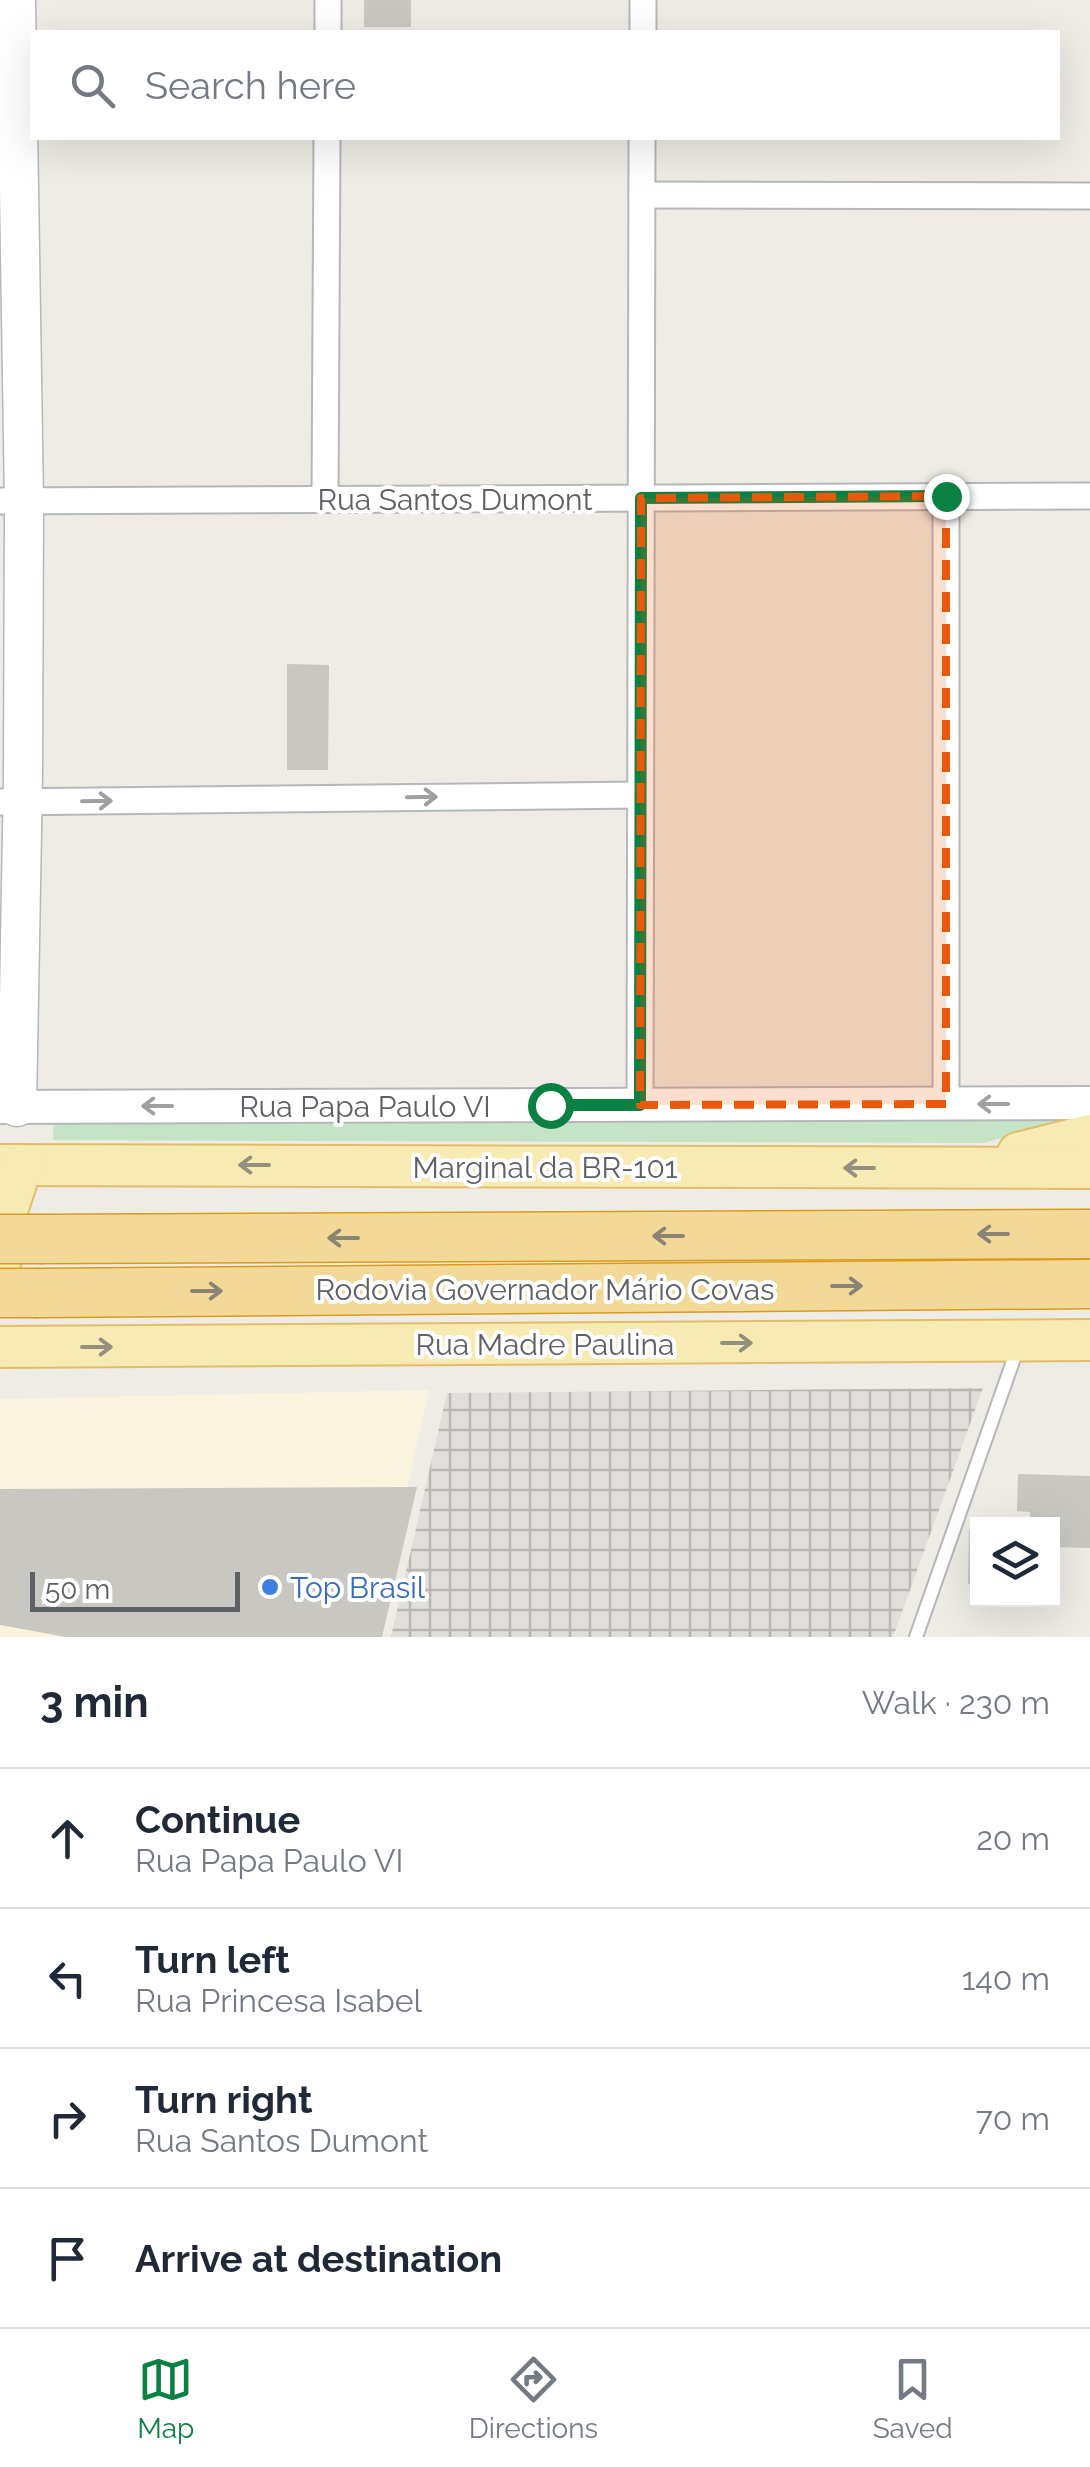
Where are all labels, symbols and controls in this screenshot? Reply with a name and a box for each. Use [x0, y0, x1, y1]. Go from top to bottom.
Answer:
search box [30, 30, 1060, 140]
icon: search [65, 58, 120, 113]
text: Search here [145, 63, 356, 108]
route end [924, 474, 970, 520]
street label: Rua Santos Dumont [318, 482, 592, 517]
one-way arrow [406, 788, 438, 807]
one-way arrow [80, 792, 113, 810]
route start [528, 1083, 574, 1129]
street label: Rua Papa Paulo VI [239, 1089, 491, 1124]
one-way arrow [977, 1094, 1010, 1114]
one-way arrow [142, 1096, 174, 1116]
street label: Marginal da BR-101 [412, 1150, 678, 1185]
one-way arrow [238, 1156, 270, 1174]
one-way arrow [843, 1158, 876, 1178]
one-way arrow [977, 1224, 1010, 1244]
one-way arrow [652, 1226, 684, 1246]
one-way arrow [327, 1228, 360, 1248]
street label: Rodovia Governador Mário Covas [315, 1272, 775, 1307]
one-way arrow [830, 1276, 862, 1296]
one-way arrow [190, 1282, 222, 1300]
street label: Rua Madre Paulina [416, 1327, 674, 1362]
one-way arrow [720, 1334, 753, 1352]
one-way arrow [80, 1338, 113, 1356]
map controls [970, 1517, 1060, 1607]
button: layers [970, 1517, 1060, 1607]
scale bar [30, 1567, 240, 1612]
place label: Top Brasil [290, 1570, 426, 1605]
text: 50 m [45, 1573, 110, 1606]
marker: Top Brasil [259, 1576, 281, 1598]
text: 3 min [40, 1678, 149, 1727]
text: Walk · 230 m [862, 1684, 1050, 1721]
text: Continue [135, 1797, 300, 1842]
icon: ahead [40, 1811, 95, 1866]
text: 20 m [976, 1820, 1050, 1857]
text: Rua Papa Paulo VI [135, 1842, 403, 1879]
text: Turn left [135, 1937, 290, 1982]
icon: left [40, 1951, 95, 2006]
text: 140 m [962, 1960, 1050, 1997]
text: Rua Princesa Isabel [135, 1982, 422, 2019]
text: Turn right [135, 2077, 312, 2122]
icon: right [40, 2091, 95, 2146]
text: 70 m [976, 2100, 1050, 2137]
text: Rua Santos Dumont [135, 2122, 428, 2159]
icon: arrive [40, 2231, 95, 2286]
text: Arrive at destination [135, 2236, 502, 2281]
tab: Map [137, 2352, 194, 2445]
tab: Directions [469, 2352, 598, 2445]
tab: Saved [873, 2352, 953, 2445]

